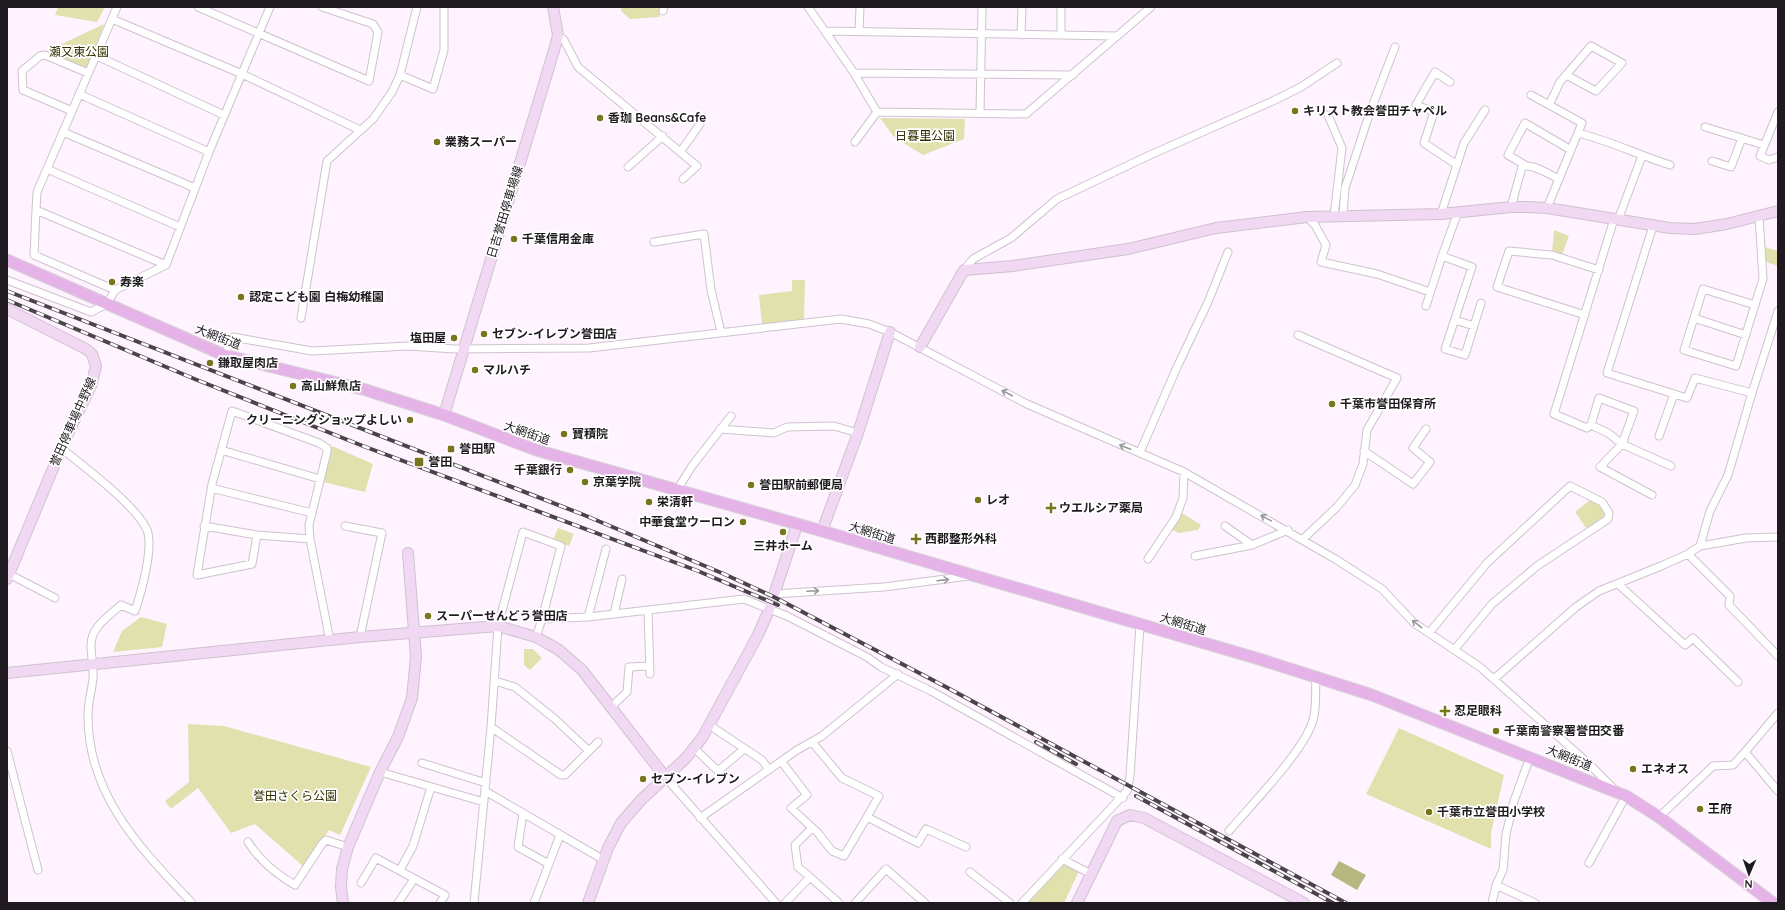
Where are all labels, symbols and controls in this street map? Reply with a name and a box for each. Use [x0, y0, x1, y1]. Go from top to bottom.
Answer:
park label: 瀬又東公園 [49, 44, 109, 59]
place label: キリスト教会誉田チャペル [1303, 103, 1447, 118]
marker: キリスト教会誉田チャペル [1290, 106, 1300, 116]
place label: 香珈 Beans&Cafe [608, 110, 706, 125]
marker: 香珈 Beans&Cafe [595, 113, 605, 123]
park label: 日暮里公園 [895, 128, 955, 143]
place label: 業務スーパー [445, 134, 517, 149]
marker: 業務スーパー [432, 137, 442, 147]
street label: 日吉誉田停車場線 [483, 164, 526, 260]
place label: 千葉信用金庫 [522, 231, 594, 246]
marker: 千葉信用金庫 [509, 234, 519, 244]
place label: 寿楽 [120, 274, 144, 289]
marker: 寿楽 [107, 277, 117, 287]
place label: 認定こども園 白梅幼稚園 [249, 289, 384, 304]
marker: 認定こども園 白梅幼稚園 [236, 292, 246, 302]
street label: 大網街道 [193, 321, 243, 352]
place label: セブン-イレブン誉田店 [492, 326, 617, 341]
marker: セブン-イレブン誉田店 [479, 329, 489, 339]
place label: 塩田屋 [410, 330, 446, 345]
marker: 塩田屋 [449, 333, 459, 343]
place label: 鎌取屋肉店 [218, 355, 278, 370]
marker: 鎌取屋肉店 [205, 358, 215, 368]
place label: マルハチ [483, 362, 531, 377]
marker: マルハチ [470, 365, 480, 375]
street label: 誉田停車場中野線 [46, 375, 99, 469]
place label: 高山鮮魚店 [301, 378, 361, 393]
marker: 高山鮮魚店 [288, 381, 298, 391]
one-way arrow [1001, 389, 1013, 396]
place label: 千葉市誉田保育所 [1340, 396, 1436, 411]
marker: 千葉市誉田保育所 [1327, 399, 1337, 409]
place label: クリーニングショップよしい [246, 412, 402, 427]
marker: クリーニングショップよしい [405, 415, 415, 425]
street label: 大網街道 [502, 418, 552, 447]
place label: 寶積院 [572, 426, 608, 441]
marker: 寶積院 [559, 429, 569, 439]
place label: 誉田駅 [459, 441, 495, 456]
one-way arrow [1119, 442, 1131, 450]
marker: 誉田駅 [446, 444, 456, 454]
place label: 誉田 [428, 454, 452, 469]
marker: 誉田 [413, 456, 425, 468]
place label: 千葉銀行 [514, 462, 562, 477]
marker: 千葉銀行 [565, 465, 575, 475]
place label: 京葉学院 [593, 474, 641, 489]
marker: 京葉学院 [580, 477, 590, 487]
place label: 誉田駅前郵便局 [759, 477, 843, 492]
marker: 誉田駅前郵便局 [746, 480, 756, 490]
place label: レオ [986, 492, 1010, 507]
place label: 栄清軒 [657, 494, 693, 509]
marker: レオ [973, 495, 983, 505]
marker: 栄清軒 [644, 497, 654, 507]
place label: ウエルシア薬局 [1059, 500, 1143, 515]
marker: ウエルシア薬局 [1046, 503, 1056, 513]
place label: 中華食堂ウーロン [639, 514, 735, 529]
one-way arrow [1260, 514, 1272, 521]
marker: 中華食堂ウーロン [738, 517, 748, 527]
street label: 大網街道 [847, 518, 897, 547]
marker: 三井ホーム [778, 527, 788, 537]
place label: 西郡整形外科 [925, 531, 997, 546]
marker: 西郡整形外科 [910, 533, 922, 545]
place label: 三井ホーム [753, 538, 813, 553]
one-way arrow [936, 576, 949, 584]
one-way arrow [806, 588, 819, 595]
place label: スーパーせんどう誉田店 [436, 608, 568, 623]
street label: 大網街道 [1158, 609, 1208, 638]
marker: スーパーせんどう誉田店 [423, 611, 433, 621]
one-way arrow [1411, 620, 1422, 629]
place label: 忍足眼科 [1454, 703, 1502, 718]
marker: 忍足眼科 [1439, 705, 1451, 717]
place label: 千葉南警察署誉田交番 [1504, 723, 1625, 738]
marker: 千葉南警察署誉田交番 [1491, 726, 1501, 736]
street label: 大網街道 [1544, 742, 1594, 773]
place label: エネオス [1641, 761, 1689, 776]
marker: エネオス [1628, 764, 1638, 774]
place label: セブン-イレブン [651, 771, 740, 786]
marker: セブン-イレブン [638, 774, 648, 784]
park label: 誉田さくら公園 [253, 788, 337, 803]
place label: 王府 [1708, 801, 1732, 816]
place label: 千葉市立誉田小学校 [1437, 804, 1545, 819]
marker: 王府 [1695, 804, 1705, 814]
marker: 千葉市立誉田小学校 [1424, 807, 1434, 817]
north arrow [1729, 854, 1769, 894]
text: N [1744, 877, 1753, 891]

